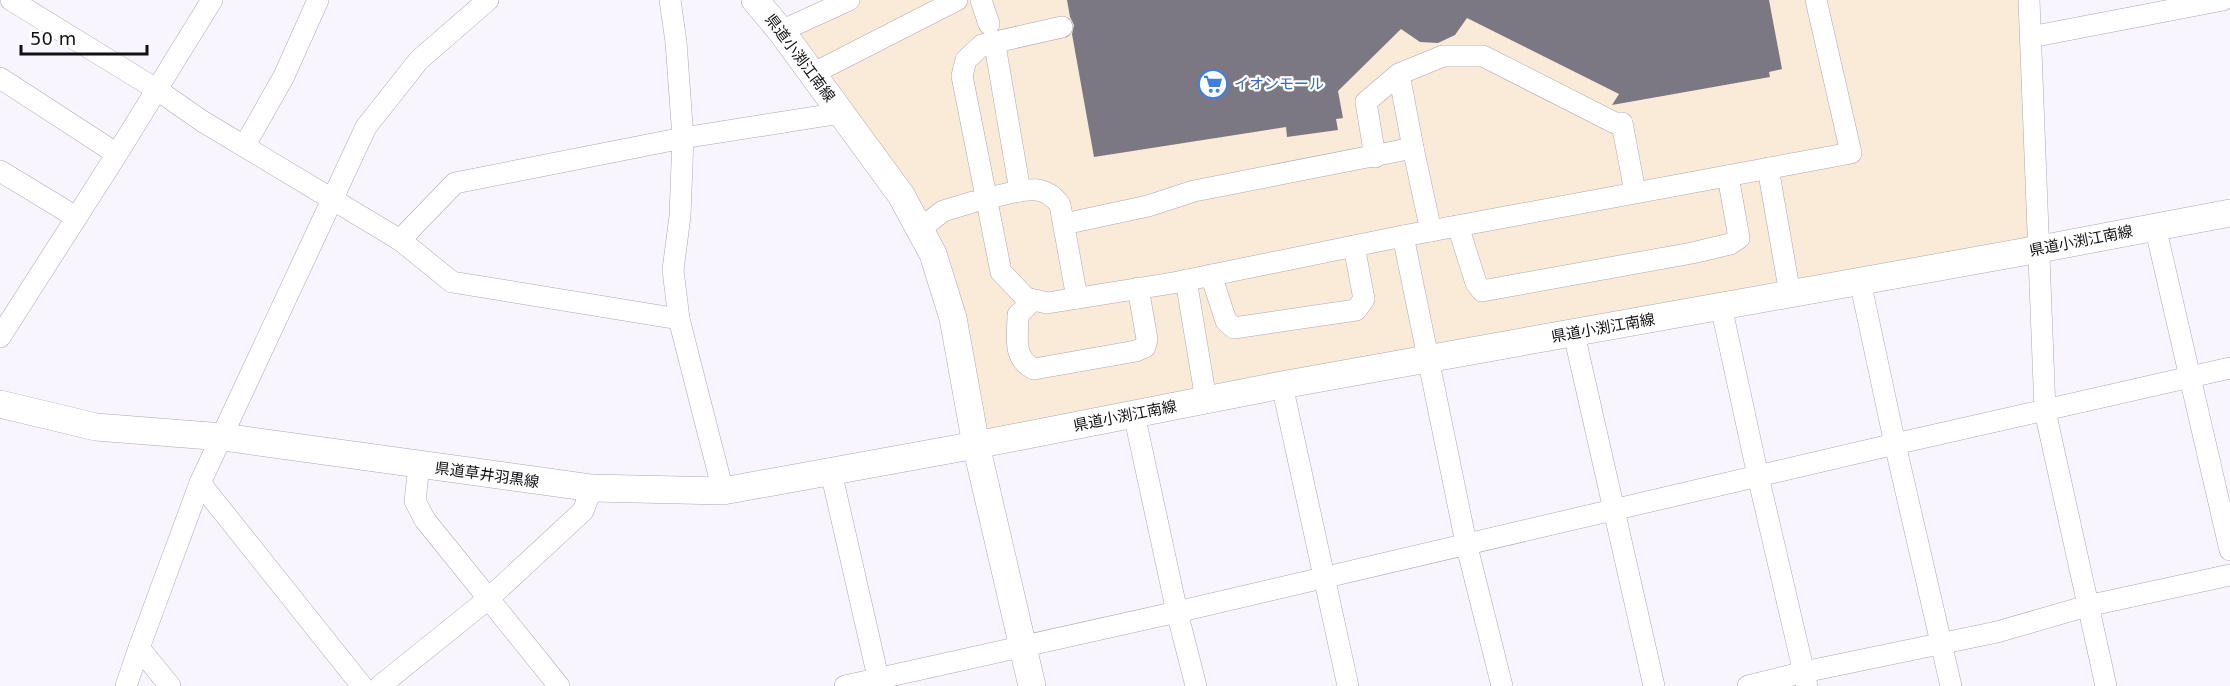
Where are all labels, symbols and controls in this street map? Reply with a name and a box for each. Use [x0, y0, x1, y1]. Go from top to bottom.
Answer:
street label: 県道小渕江南線 [761, 11, 839, 105]
scale bar [21, 18, 147, 56]
text: 50 m [30, 28, 76, 49]
supermarket icon: イオンモール [1197, 68, 1229, 100]
place label: イオンモール [1234, 75, 1324, 93]
street label: 県道小渕江南線 [2028, 222, 2134, 260]
street label: 県道小渕江南線 [1550, 310, 1656, 346]
street label: 県道小渕江南線 [1072, 397, 1178, 435]
street label: 県道草井羽黒線 [434, 459, 540, 491]

